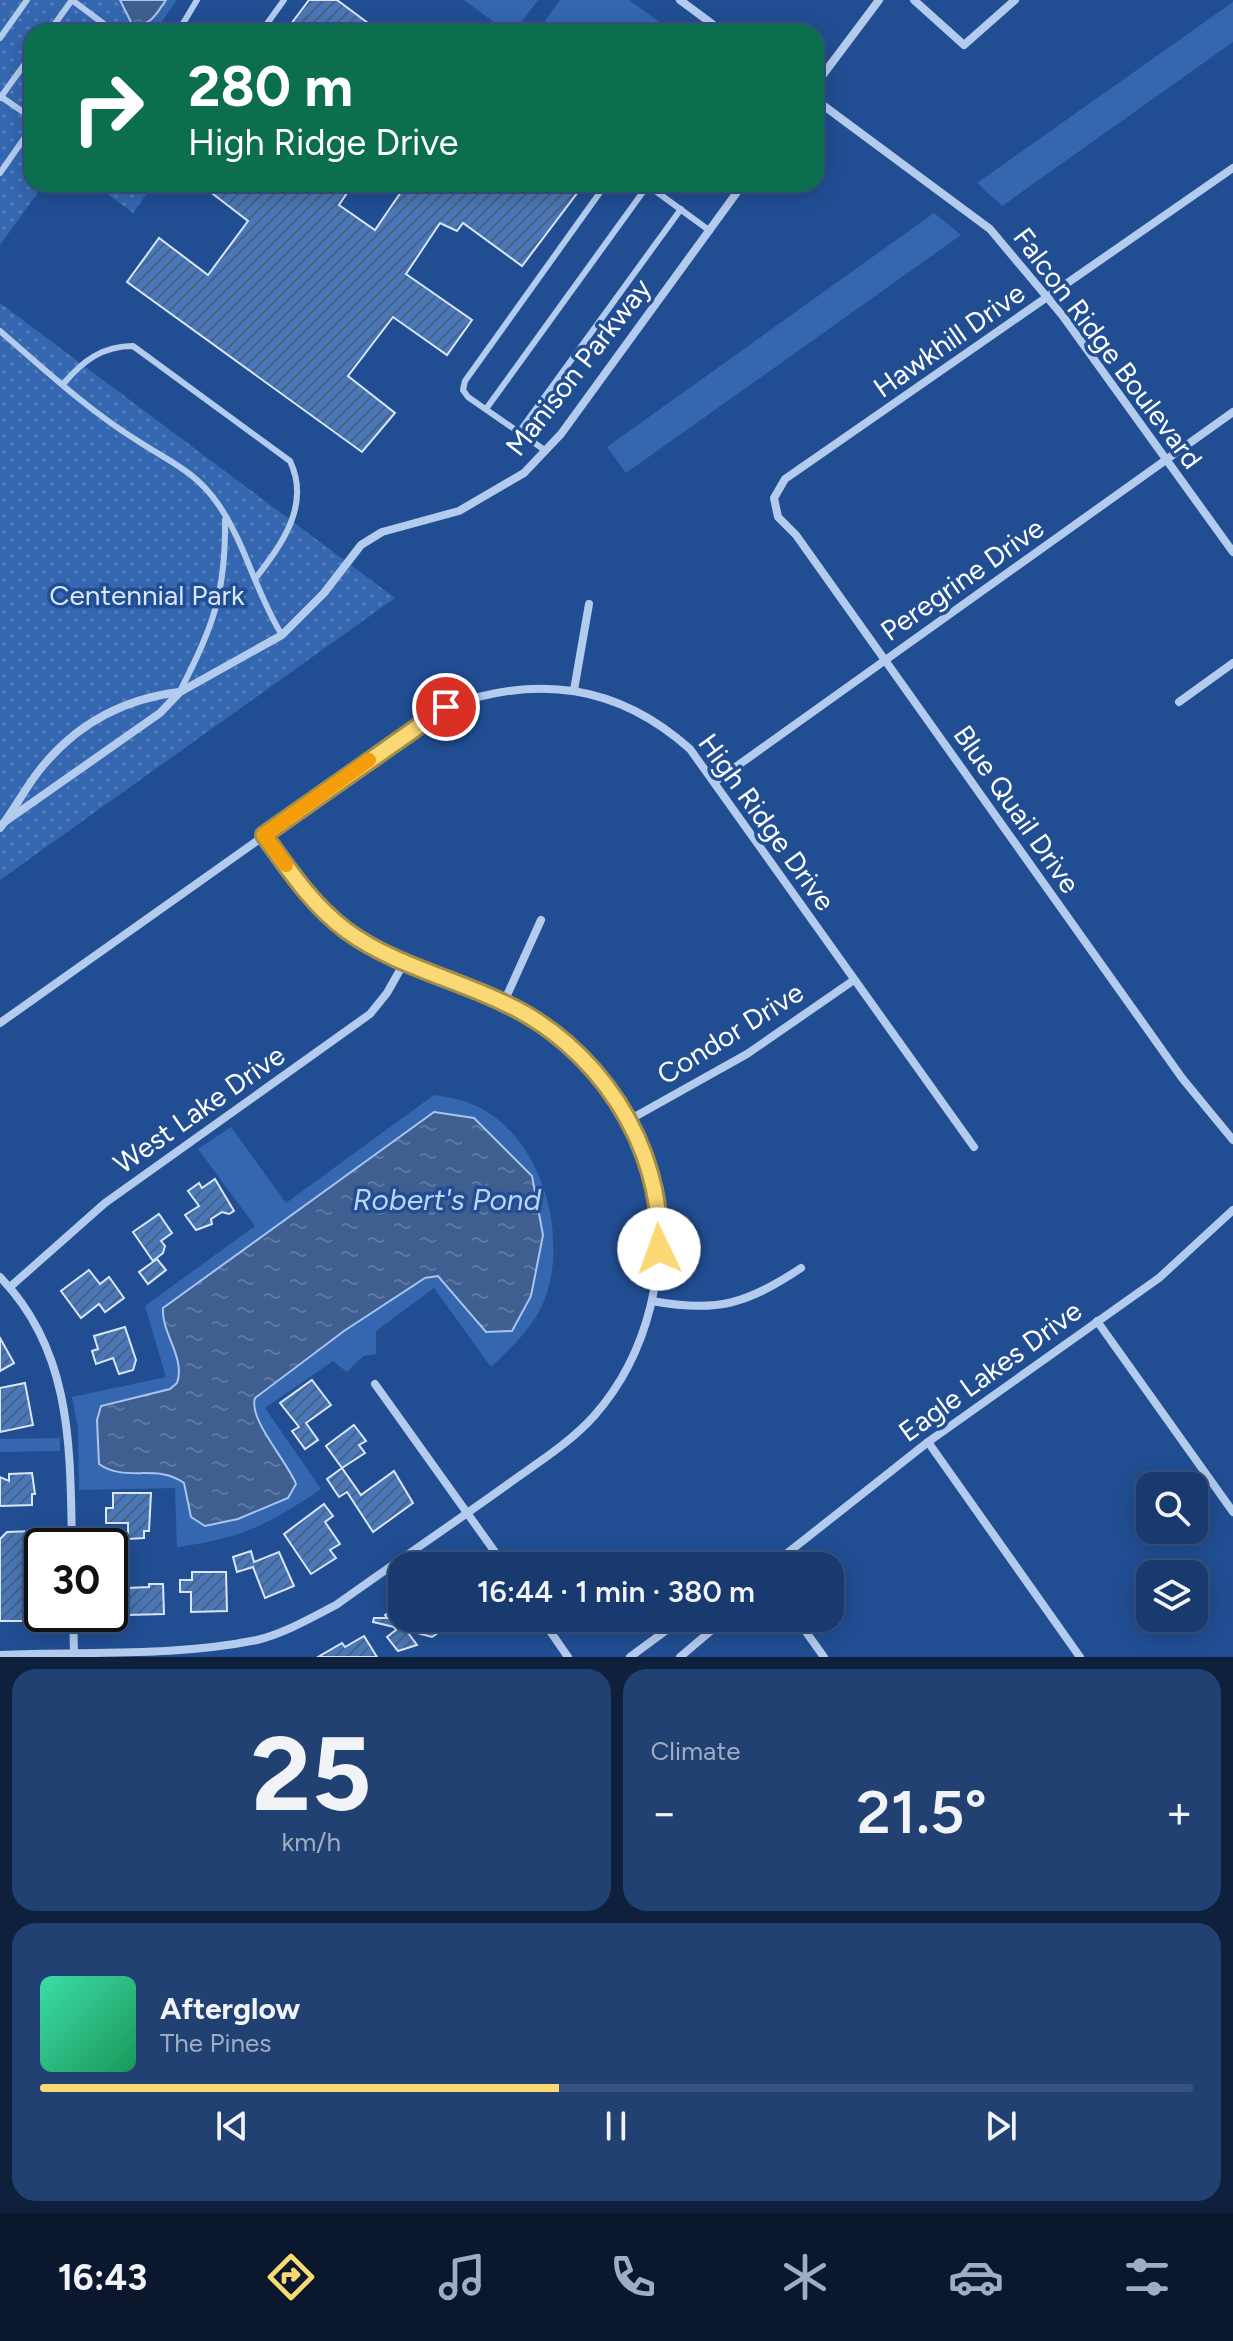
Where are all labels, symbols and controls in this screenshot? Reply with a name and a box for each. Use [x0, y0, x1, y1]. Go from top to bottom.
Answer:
text: 280 m [188, 53, 353, 120]
icon: right [56, 56, 160, 160]
text: High Ridge Drive [188, 121, 458, 164]
street label: Falcon Ridge Boulevard [1006, 221, 1210, 475]
street label: Manison Parkway [498, 271, 658, 462]
street label: Hawkhill Drive [867, 275, 1031, 405]
street label: Peregrine Drive [874, 510, 1050, 648]
park label: Centennial Park [49, 578, 245, 612]
pin [412, 673, 480, 741]
icon: arrive [424, 685, 468, 729]
street label: Blue Quail Drive [947, 718, 1087, 900]
street label: High Ridge Drive [691, 727, 843, 917]
street label: Condor Drive [651, 975, 809, 1091]
street label: West Lake Drive [107, 1038, 291, 1180]
water label: Robert's Pond [353, 1181, 542, 1218]
position arrow [617, 1207, 701, 1291]
street label: Eagle Lakes Drive [892, 1293, 1088, 1449]
map controls [1136, 1472, 1208, 1632]
button: search [1136, 1472, 1208, 1544]
speed limit sign: 30 [24, 1528, 128, 1632]
button: layers [1136, 1560, 1208, 1632]
text: 16:44 · 1 min · 380 m [477, 1573, 755, 1610]
text: 25 [251, 1711, 372, 1836]
text: Climate [651, 1735, 740, 1767]
text: 21.5° [857, 1776, 987, 1848]
text: − [651, 1786, 678, 1839]
text: + [1166, 1786, 1193, 1839]
text: km/h [282, 1826, 341, 1858]
text: Afterglow [160, 1990, 300, 2027]
text: The Pines [160, 2027, 271, 2059]
icon: previous [210, 2104, 254, 2148]
icon: pause [594, 2104, 638, 2148]
icon: next [979, 2104, 1023, 2148]
icon: directions [263, 2249, 319, 2305]
icon: music [434, 2249, 490, 2305]
icon: phone [605, 2249, 661, 2305]
icon: climate [777, 2249, 833, 2305]
icon: car [948, 2249, 1004, 2305]
icon: filters [1119, 2249, 1175, 2305]
text: 16:43 [58, 2256, 147, 2299]

